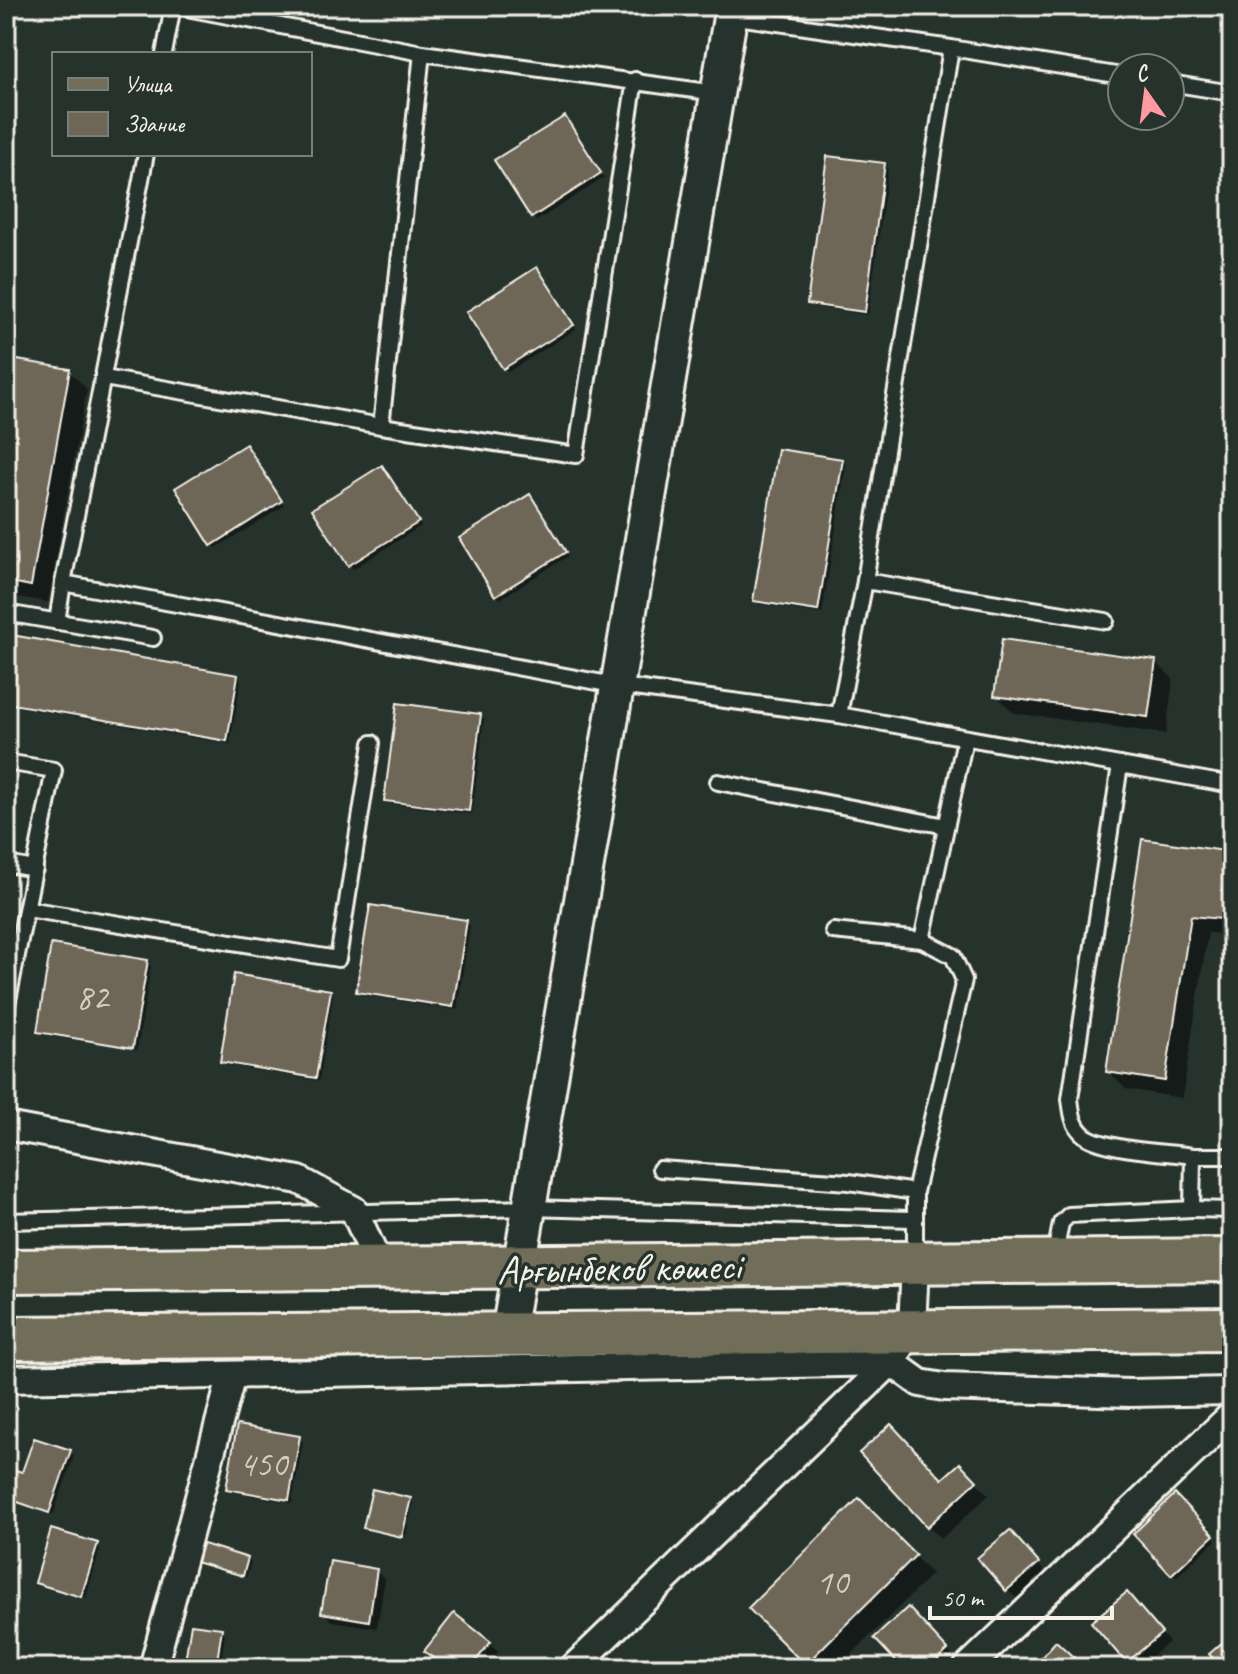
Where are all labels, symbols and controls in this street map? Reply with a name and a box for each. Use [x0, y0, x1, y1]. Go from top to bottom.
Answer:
legend [52, 52, 312, 156]
north arrow [1106, 52, 1186, 132]
text: С [1133, 58, 1153, 88]
text: Улица [124, 69, 173, 99]
text: Здание [124, 109, 186, 139]
house number: 82 [76, 974, 111, 1020]
street label: Арғынбеков көшесі [497, 1241, 746, 1295]
house number: 450 [239, 1441, 290, 1487]
house number: 10 [816, 1559, 851, 1605]
scale bar [930, 1570, 1112, 1620]
text: 50 m [942, 1583, 985, 1613]

